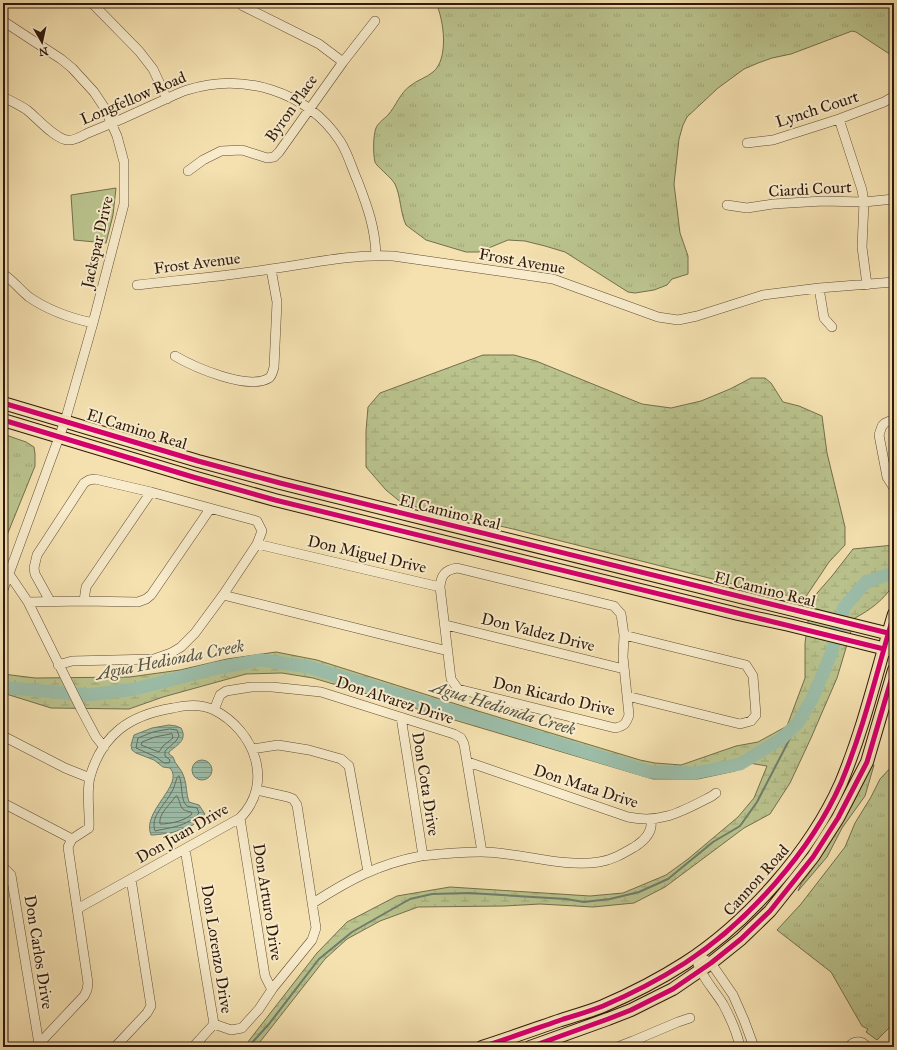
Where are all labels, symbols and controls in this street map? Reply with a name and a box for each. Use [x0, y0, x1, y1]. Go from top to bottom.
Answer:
north arrow [22, 22, 62, 62]
text: N [37, 44, 49, 59]
street label: Longfellow Road [77, 67, 189, 130]
street label: Byron Place [261, 70, 321, 145]
street label: Lynch Court [773, 87, 861, 131]
street label: Ciardi Court [768, 177, 852, 201]
street label: Jackspar Drive [77, 194, 118, 292]
street label: Frost Avenue [477, 244, 567, 278]
street label: Frost Avenue [153, 248, 242, 278]
street label: El Camino Real [85, 405, 190, 453]
street label: El Camino Real [397, 490, 503, 534]
street label: Don Miguel Drive [305, 531, 429, 578]
street label: El Camino Real [712, 567, 818, 611]
street label: Don Valdez Drive [479, 609, 597, 655]
water label: Agua Hedionda Creek [92, 635, 246, 685]
street label: Don Alvarez Drive [334, 672, 457, 728]
street label: Don Ricardo Drive [491, 673, 617, 719]
water label: Agua Hedionda Creek [426, 675, 579, 740]
street label: Don Cota Drive [408, 731, 444, 838]
street label: Don Mata Drive [531, 760, 641, 812]
street label: Don Juan Drive [132, 799, 232, 868]
street label: Cannon Road [719, 840, 793, 920]
street label: Don Arturo Drive [249, 842, 287, 962]
street label: Don Lorenzo Drive [197, 883, 237, 1015]
street label: Don Carlos Drive [21, 894, 57, 1011]

